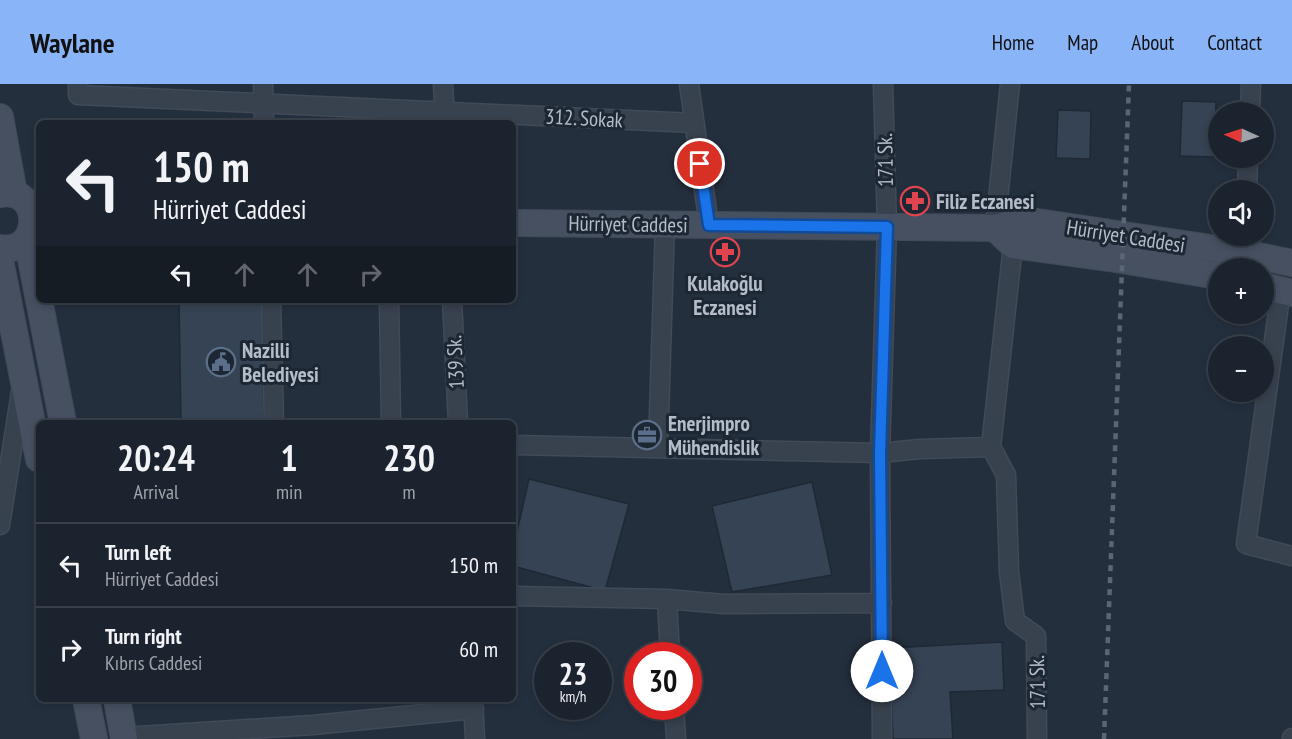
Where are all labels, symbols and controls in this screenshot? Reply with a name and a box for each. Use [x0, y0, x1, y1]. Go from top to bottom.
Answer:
text: Waylane [30, 24, 115, 61]
text: Home [992, 29, 1034, 56]
text: Map [1067, 29, 1098, 56]
text: About [1131, 29, 1174, 56]
text: Contact [1207, 29, 1262, 56]
street label: 312. Sokak [544, 102, 624, 134]
north arrow [1208, 102, 1274, 168]
map controls [1208, 102, 1274, 402]
street label: 171 Sk. [871, 133, 899, 187]
pin [674, 138, 725, 189]
text: 150 m [153, 139, 250, 194]
icon: left [54, 144, 132, 222]
icon: arrive [683, 147, 716, 180]
button: sound [1208, 180, 1274, 246]
pharmacy icon: Filiz Eczanesi [899, 185, 931, 217]
place label: Filiz Eczanesi [936, 188, 1035, 215]
text: Hürriyet Caddesi [153, 192, 307, 226]
street label: Hürriyet Caddesi [568, 209, 688, 239]
street label: Hürriyet Caddesi [1065, 213, 1187, 259]
pharmacy icon: Kulakoğlu Eczanesi [709, 236, 741, 268]
icon: left [165, 258, 198, 291]
icon: ahead [228, 258, 261, 291]
icon: ahead [291, 258, 324, 291]
icon: right [354, 258, 387, 291]
button: + [1208, 258, 1274, 324]
place label: Kulakoğlu Eczanesi [687, 270, 763, 321]
street label: 139 Sk. [440, 334, 470, 390]
button: − [1208, 336, 1274, 402]
place label: Nazilli Belediyesi [242, 337, 319, 388]
public building icon: Nazilli Belediyesi [205, 346, 237, 378]
place label: Enerjimpro Mühendislik [668, 410, 759, 461]
office icon: Enerjimpro Mühendislik [631, 419, 663, 451]
text: 20:24 [117, 434, 195, 481]
text: 1 [280, 434, 298, 481]
text: 230 [383, 434, 435, 481]
text: Arrival [133, 479, 179, 505]
text: min [276, 479, 302, 505]
text: m [403, 479, 416, 505]
text: Turn left [105, 538, 171, 566]
icon: left [54, 549, 87, 582]
text: 150 m [449, 551, 498, 579]
text: Hürriyet Caddesi [105, 566, 219, 592]
text: Turn right [105, 622, 182, 650]
icon: right [54, 633, 87, 666]
text: 60 m [459, 635, 498, 663]
position arrow [850, 639, 914, 703]
speed limit sign: 30 [624, 642, 702, 720]
text: Kıbrıs Caddesi [105, 650, 202, 676]
text: 23 [559, 654, 587, 693]
street label: 171 Sk. [1023, 655, 1051, 709]
text: km/h [560, 687, 586, 706]

